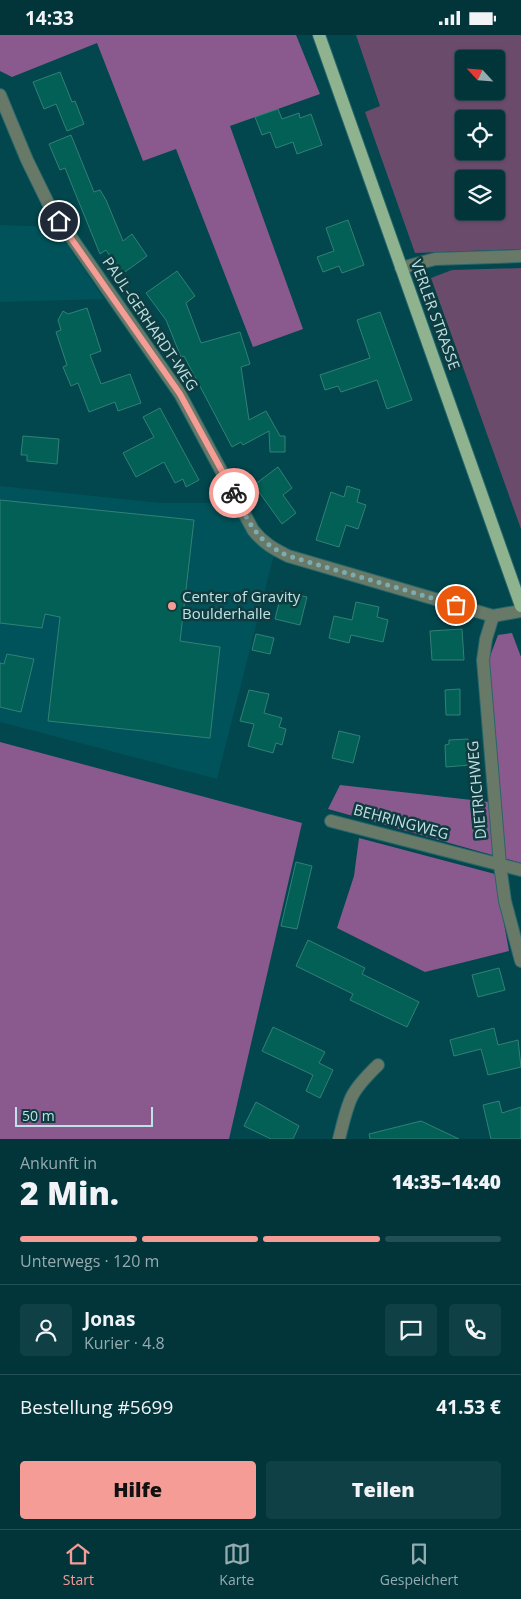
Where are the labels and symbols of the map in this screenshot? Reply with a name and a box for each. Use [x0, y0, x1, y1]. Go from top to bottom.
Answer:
north arrow [455, 50, 505, 100]
pin [38, 200, 80, 242]
street label: PAUL-GERHARDT-WEG [99, 253, 203, 394]
street label: VERLER STRASSE [407, 257, 465, 373]
courier [209, 468, 259, 518]
pin [435, 584, 477, 626]
place label: Center of Gravity Boulderhalle [182, 586, 301, 623]
marker: Center of Gravity Boulderhalle [166, 600, 178, 612]
street label: DIETRICHWEG [462, 740, 490, 840]
street label: BEHRINGWEG [351, 799, 451, 843]
scale bar [15, 1104, 152, 1127]

